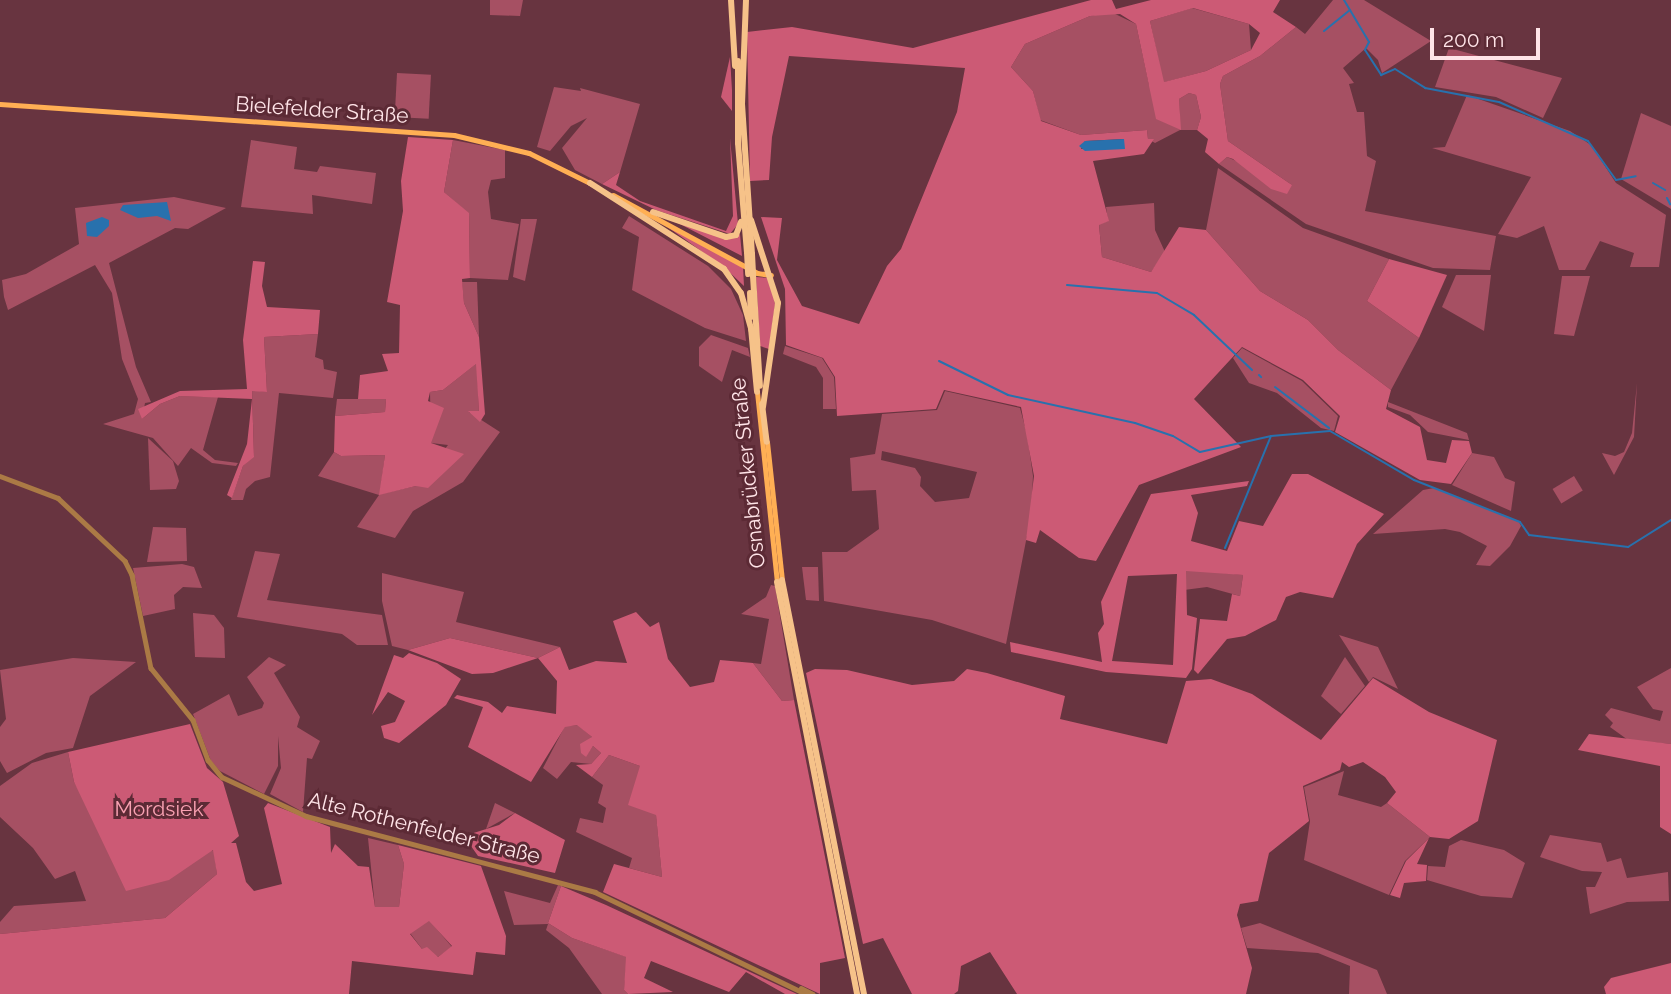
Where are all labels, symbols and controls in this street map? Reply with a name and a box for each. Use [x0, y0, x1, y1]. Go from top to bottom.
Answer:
scale bar [1433, 14, 1543, 58]
text: 200 m [1443, 27, 1504, 52]
street label: Bielefelder Straße [234, 91, 410, 129]
street label: Osnabrücker Straße [725, 376, 771, 570]
street label: Alte Rothenfelder Straße [305, 787, 543, 869]
park label: Mordsiek [114, 796, 204, 822]

